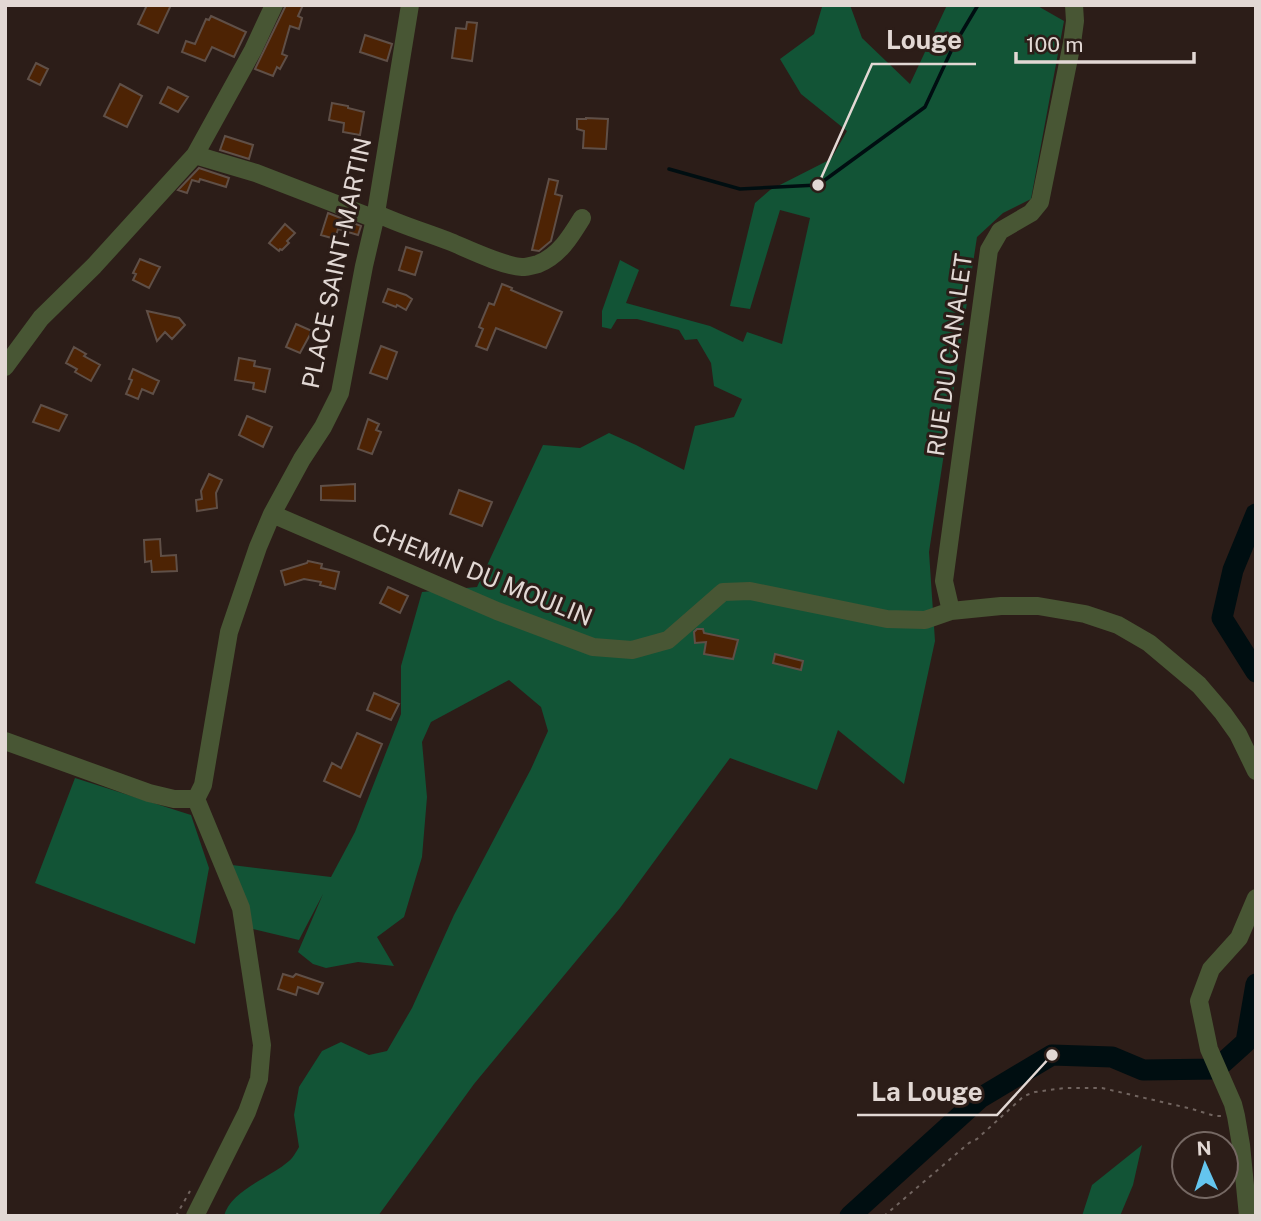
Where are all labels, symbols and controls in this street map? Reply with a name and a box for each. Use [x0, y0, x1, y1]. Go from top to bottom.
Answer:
callout: Louge [872, 17, 976, 64]
scale bar [1016, 21, 1194, 65]
text: Louge [886, 24, 962, 55]
text: 100 m [1026, 32, 1083, 57]
street label: PLACE SAINT-MARTIN [296, 135, 376, 391]
street label: RUE DU CANALET [921, 252, 977, 458]
street label: CHEMIN DU MOULIN [368, 517, 597, 631]
callout: La Louge [857, 1068, 997, 1115]
text: La Louge [871, 1076, 983, 1107]
north arrow [1170, 1130, 1240, 1200]
text: N [1196, 1137, 1212, 1159]

